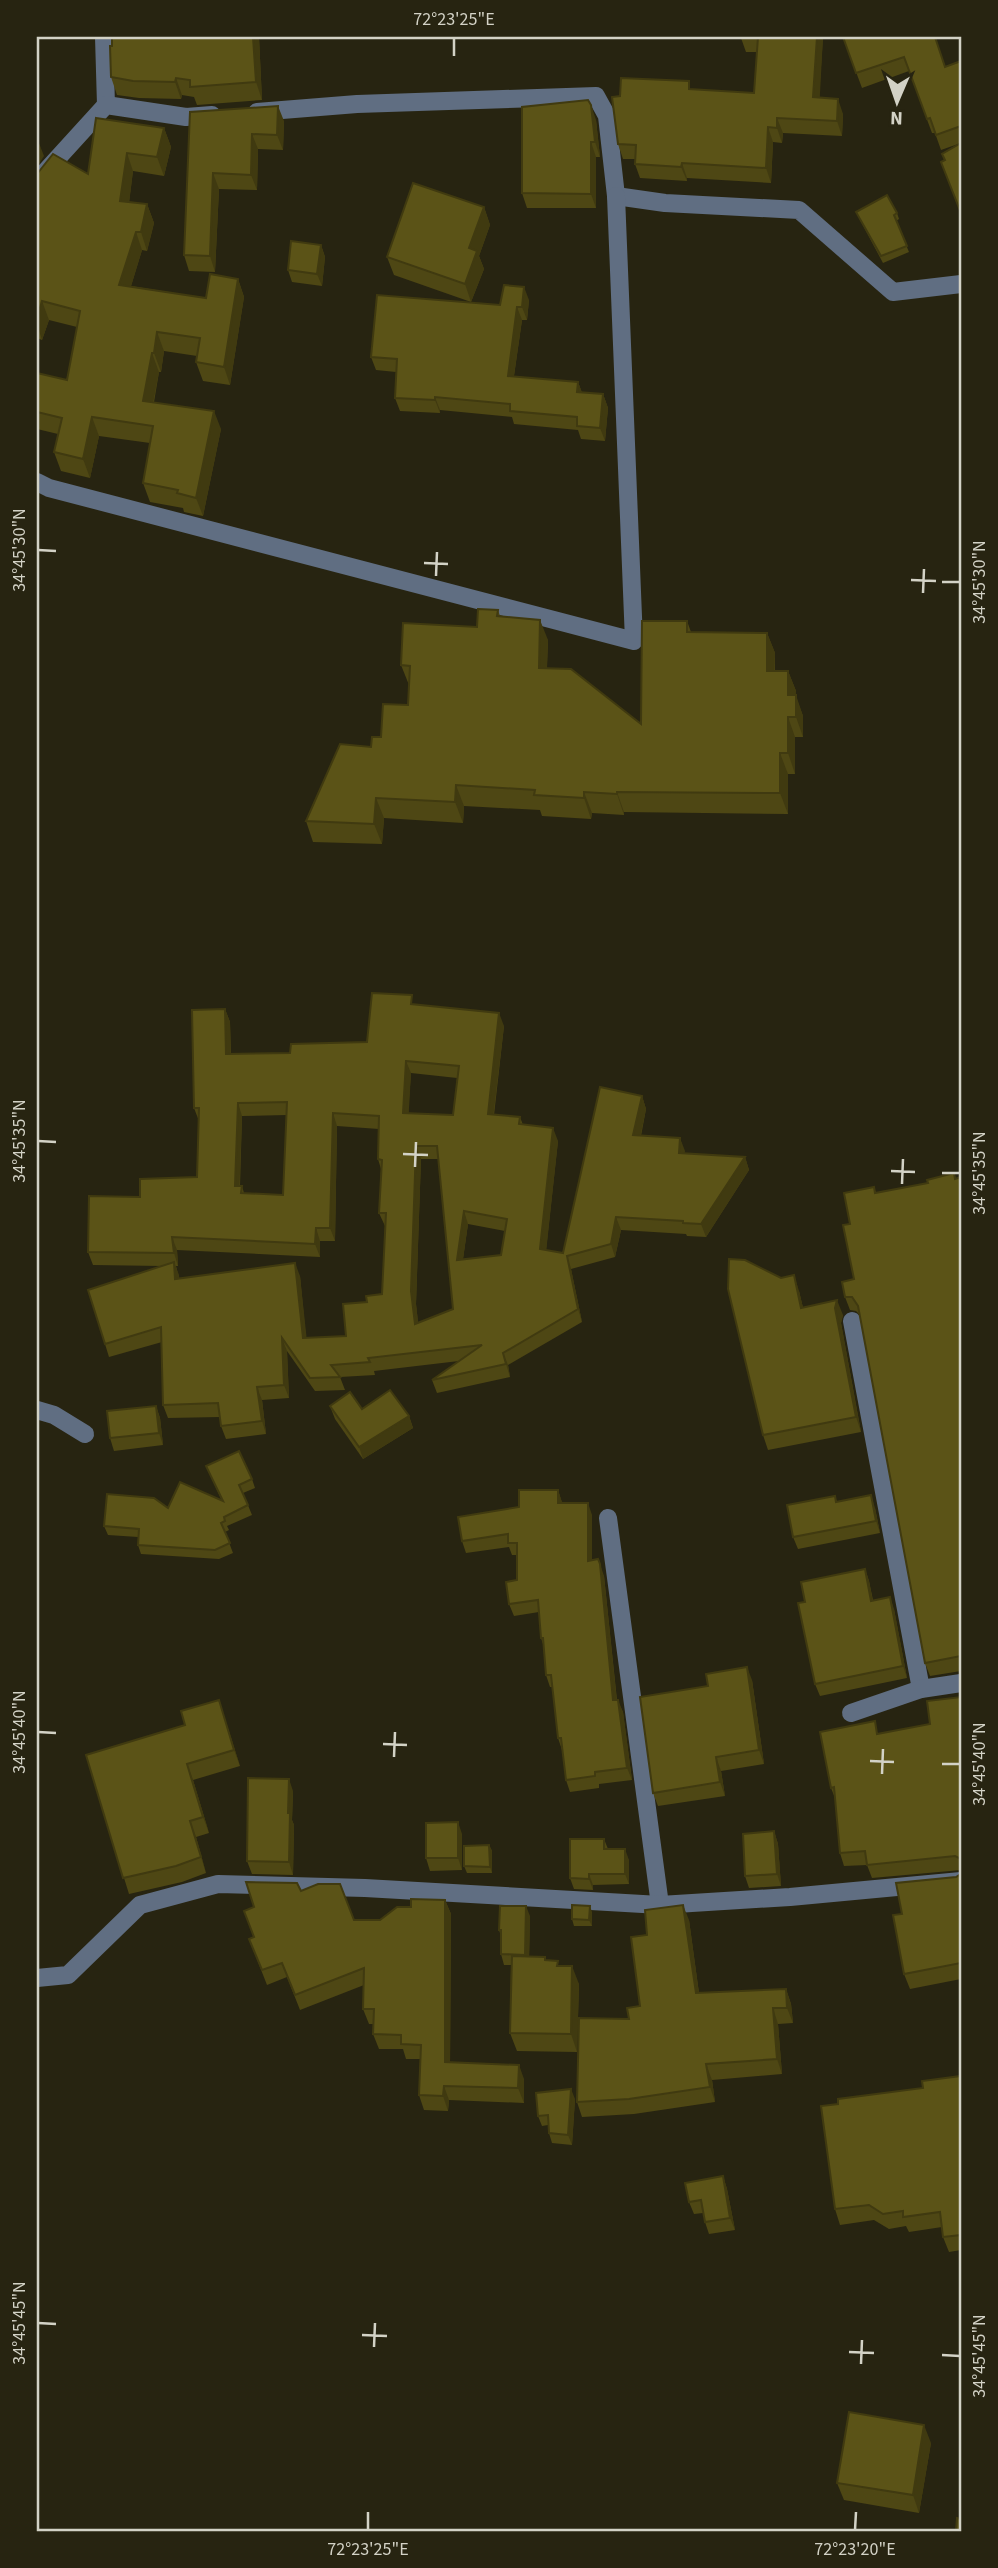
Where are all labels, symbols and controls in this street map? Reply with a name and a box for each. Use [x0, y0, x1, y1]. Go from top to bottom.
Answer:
text: 72°23'25"E [413, 7, 495, 32]
north arrow [862, 66, 932, 136]
text: N [890, 104, 903, 131]
text: 34°45'30"N [7, 508, 32, 592]
text: 34°45'30"N [967, 540, 992, 624]
text: 34°45'35"N [7, 1099, 32, 1183]
text: 34°45'35"N [967, 1131, 992, 1215]
text: 34°45'40"N [7, 1690, 32, 1774]
text: 34°45'40"N [967, 1722, 992, 1806]
text: 34°45'45"N [7, 2281, 32, 2365]
text: 34°45'45"N [967, 2314, 992, 2398]
text: 72°23'25"E [327, 2537, 409, 2562]
text: 72°23'20"E [814, 2537, 896, 2562]

